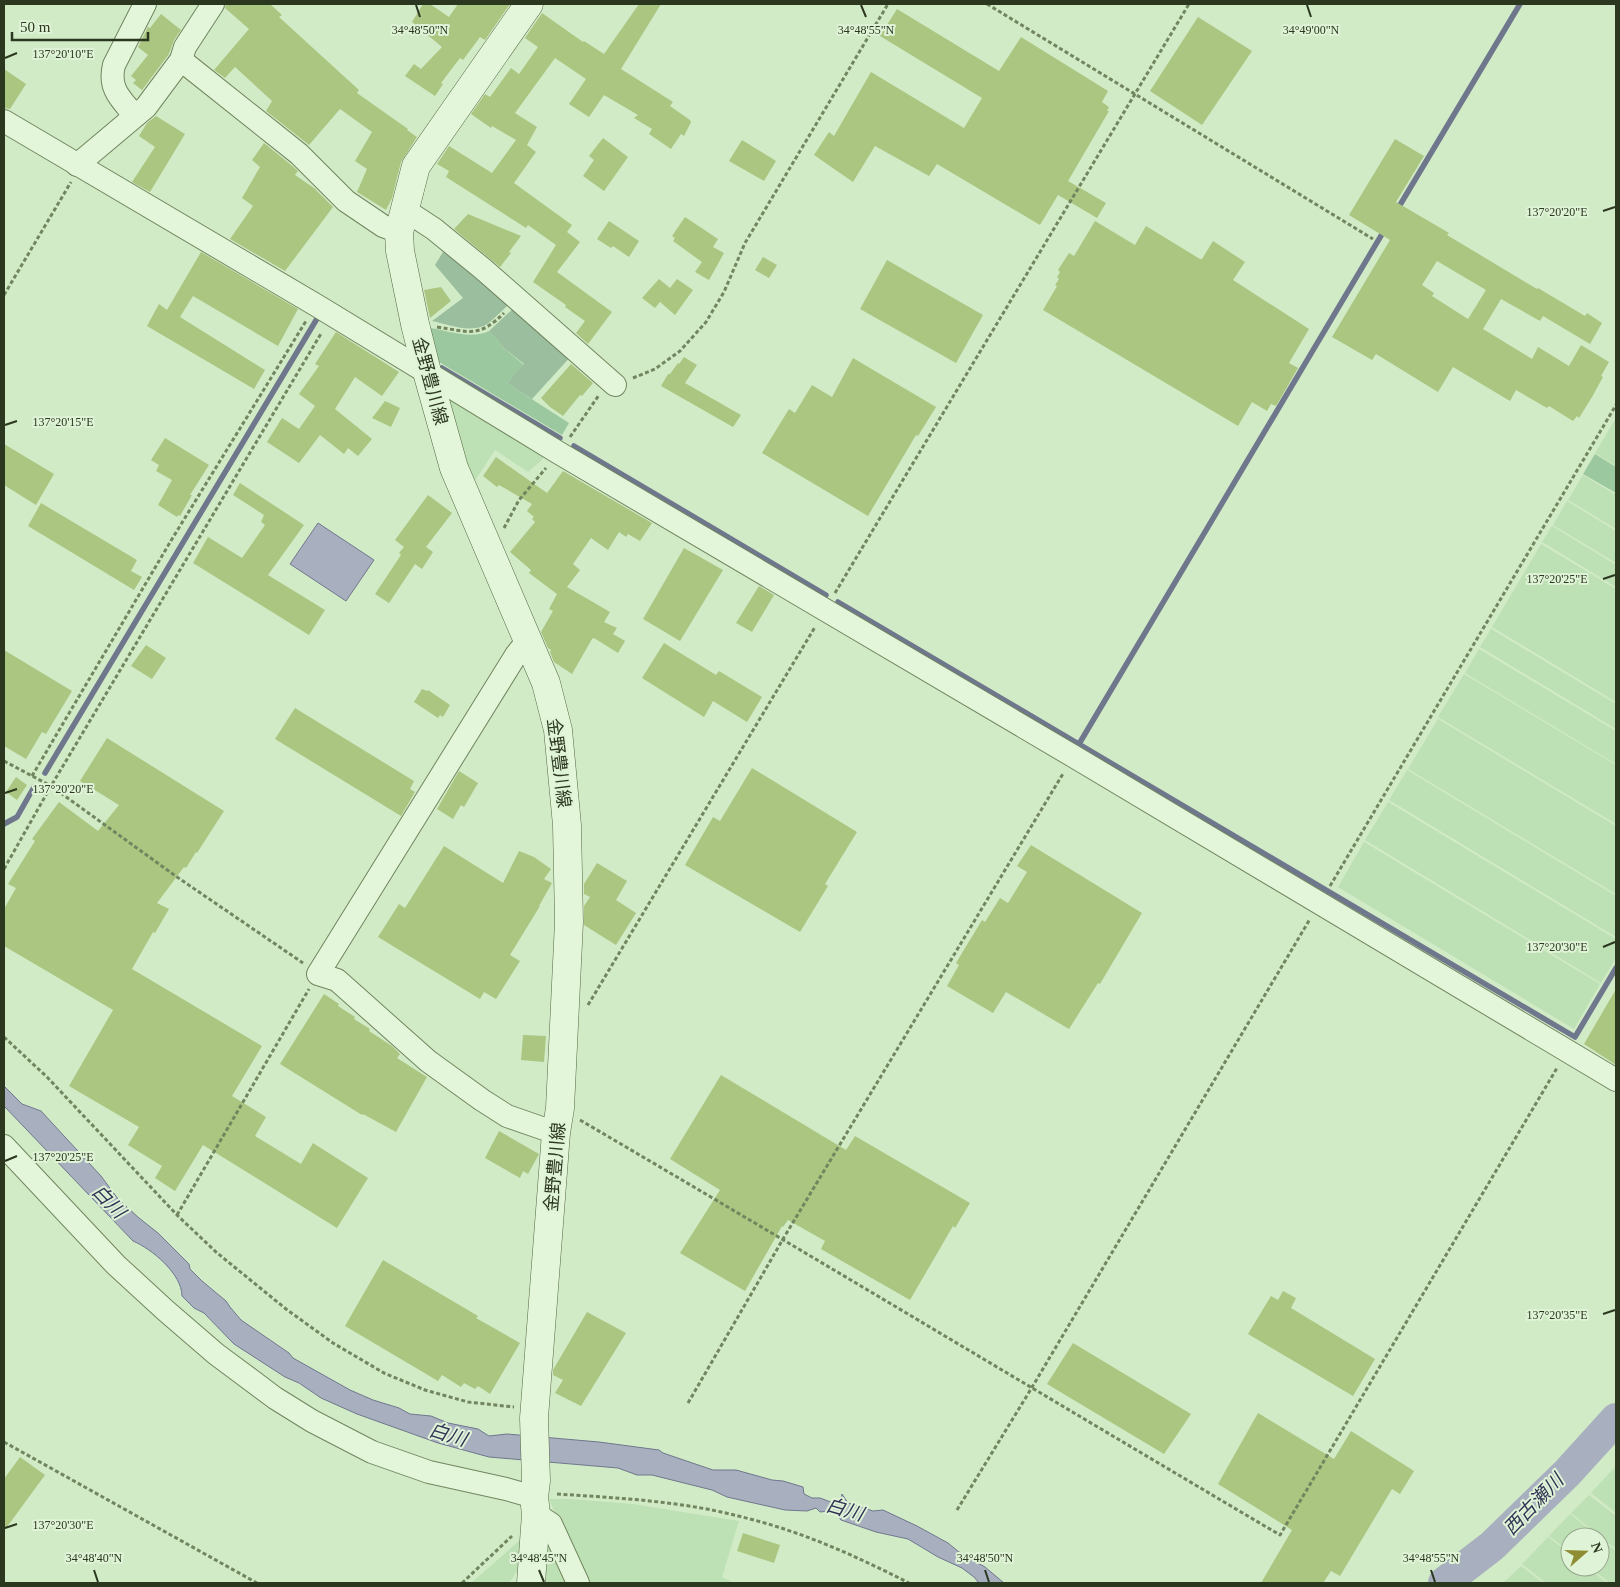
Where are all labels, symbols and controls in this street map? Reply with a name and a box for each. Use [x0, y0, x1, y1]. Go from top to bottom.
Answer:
scale bar [12, 10, 149, 42]
text: 50 m [20, 19, 51, 35]
text: 34°48'50"N [392, 23, 449, 37]
text: 34°48'55"N [838, 23, 895, 37]
text: 34°49'00"N [1283, 23, 1340, 37]
text: 137°20'10"E [32, 47, 94, 61]
text: 137°20'20"E [1526, 205, 1588, 219]
street label: 金野豊川線 [409, 335, 451, 427]
text: 137°20'15"E [32, 415, 94, 429]
text: 137°20'25"E [1526, 572, 1588, 586]
street label: 金野豊川線 [544, 717, 574, 809]
text: 137°20'20"E [32, 782, 94, 796]
text: 137°20'30"E [1526, 940, 1588, 954]
street label: 金野豊川線 [541, 1121, 569, 1213]
text: 137°20'25"E [32, 1150, 94, 1164]
water label: 白川 [88, 1180, 131, 1224]
text: 137°20'35"E [1526, 1308, 1588, 1322]
water label: 白川 [427, 1419, 471, 1451]
water label: 西古瀬川 [1499, 1468, 1569, 1539]
water label: 白川 [824, 1494, 868, 1525]
text: 137°20'30"E [32, 1518, 94, 1532]
north arrow [1560, 1527, 1610, 1577]
text: N [1588, 1540, 1606, 1555]
text: 34°48'40"N [66, 1551, 123, 1565]
text: 34°48'45"N [511, 1551, 568, 1565]
text: 34°48'50"N [957, 1551, 1014, 1565]
text: 34°48'55"N [1403, 1551, 1460, 1565]

